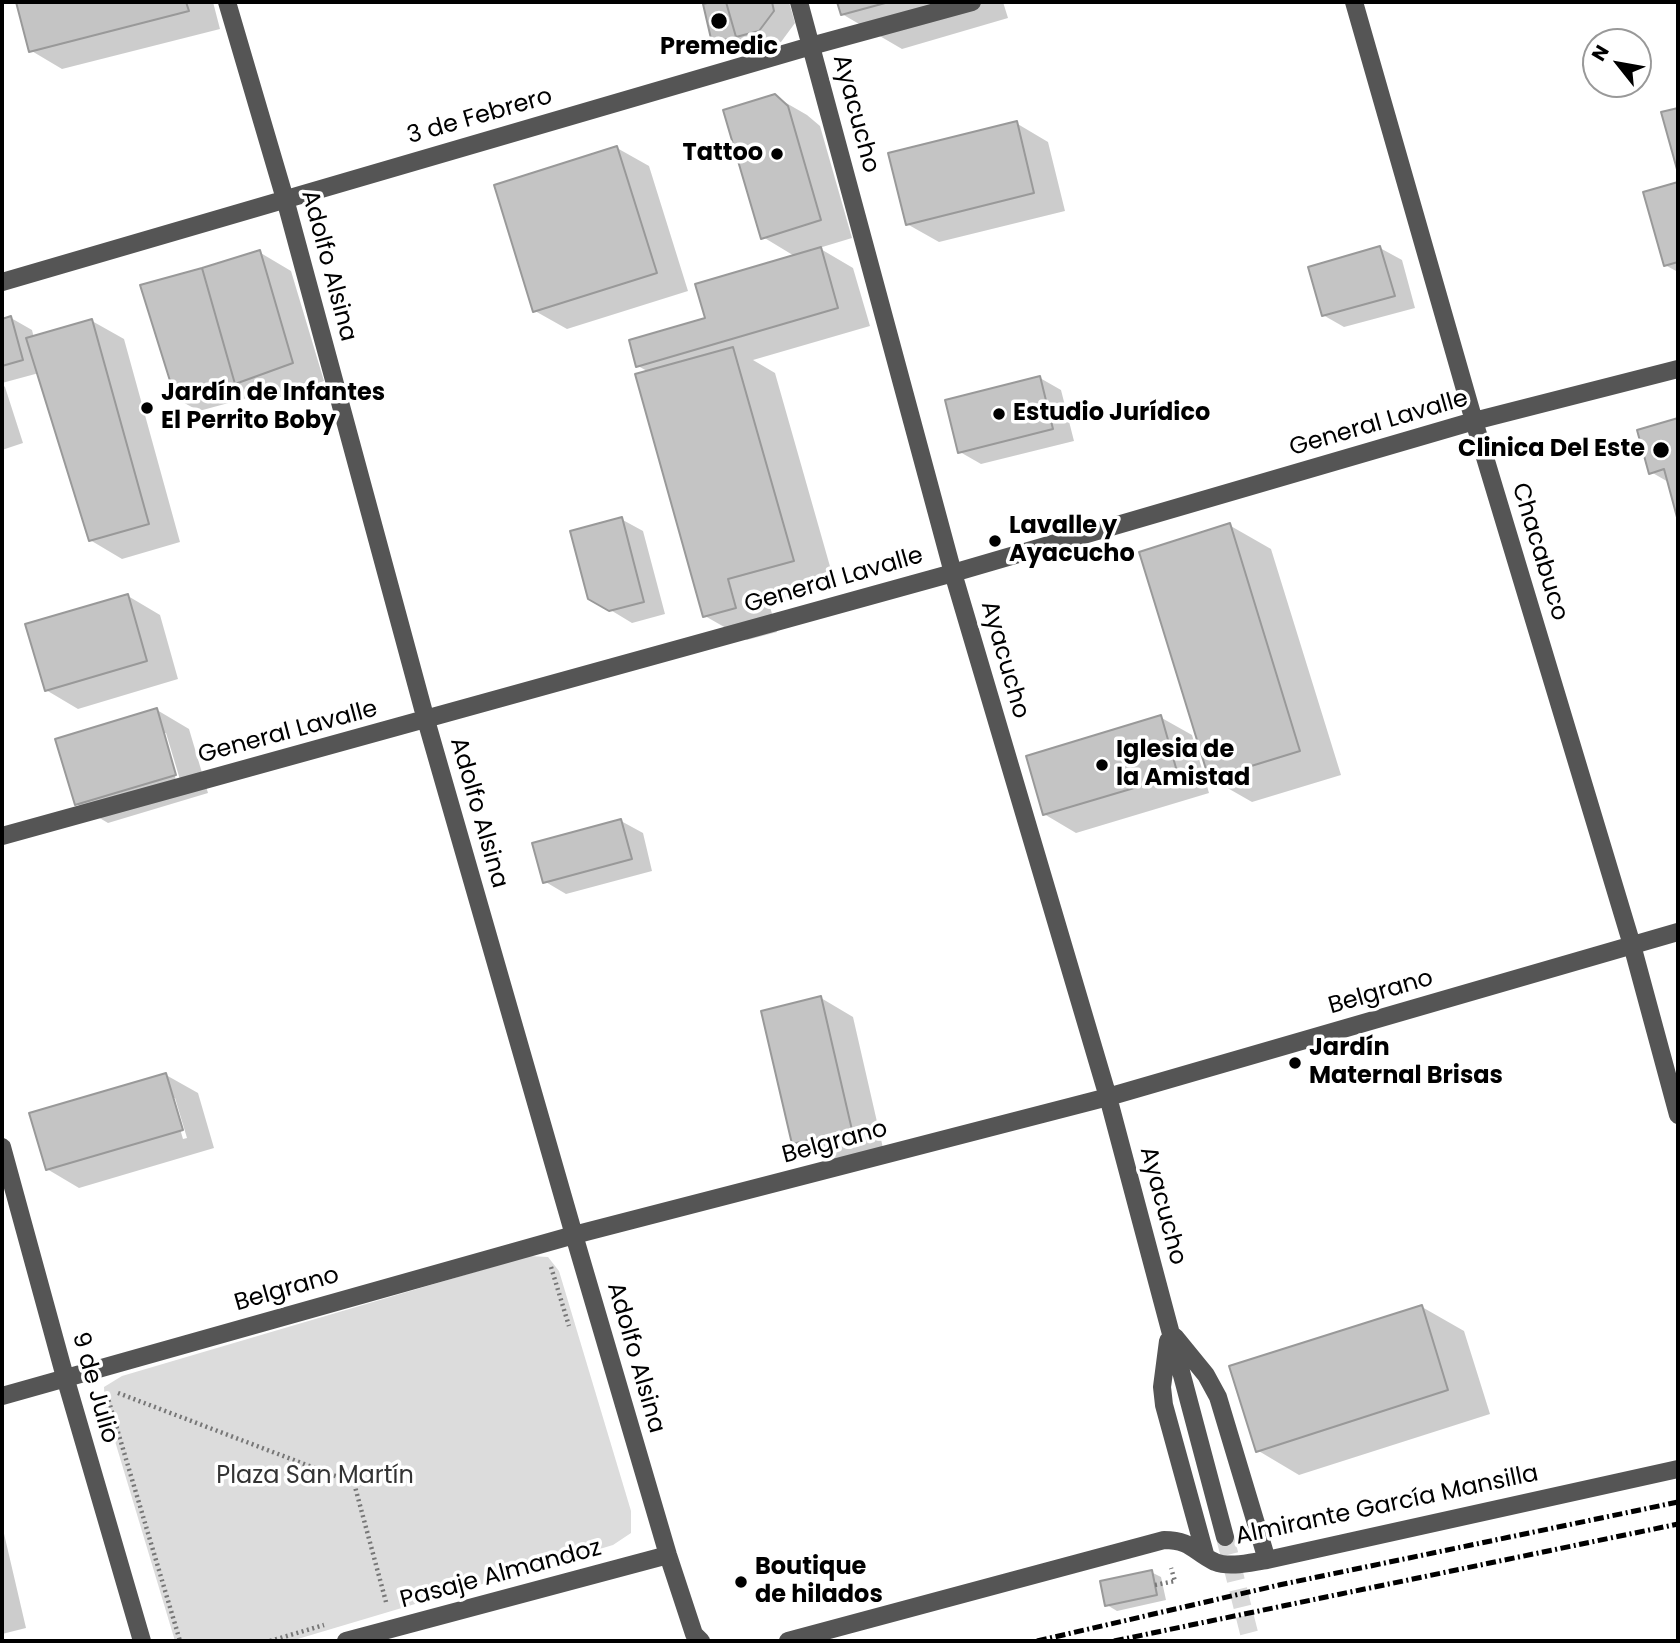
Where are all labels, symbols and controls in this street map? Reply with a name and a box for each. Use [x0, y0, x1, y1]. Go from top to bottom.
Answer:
marker: Premedic [709, 11, 729, 31]
north arrow [1582, 28, 1652, 98]
place label: Premedic [660, 34, 778, 62]
text: N [1585, 40, 1616, 66]
street label: Ayacucho [825, 52, 885, 176]
street label: 3 de Febrero [404, 83, 556, 151]
place label: Tattoo [682, 140, 763, 168]
marker: Tattoo [769, 146, 785, 162]
street label: Adolfo Alsina [294, 187, 362, 345]
place label: Jardín de Infantes El Perrito Boby [161, 380, 385, 436]
street label: General Lavalle [1286, 385, 1472, 463]
marker: Jardín de Infantes El Perrito Boby [139, 400, 155, 416]
place label: Estudio Jurídico [1013, 400, 1210, 428]
marker: Estudio Jurídico [991, 406, 1007, 422]
place label: Clinica Del Este [1458, 436, 1645, 464]
marker: Clinica Del Este [1651, 440, 1671, 460]
street label: Chacabuco [1504, 480, 1574, 624]
place label: Lavalle y Ayacucho [1009, 513, 1135, 569]
marker: Lavalle y Ayacucho [987, 533, 1003, 549]
street label: General Lavalle [741, 542, 927, 620]
street label: Ayacucho [973, 598, 1035, 722]
street label: General Lavalle [195, 695, 381, 771]
street label: Adolfo Alsina [443, 734, 513, 892]
place label: Iglesia de la Amistad [1116, 737, 1250, 793]
marker: Iglesia de la Amistad [1094, 757, 1110, 773]
street label: Belgrano [1325, 964, 1437, 1022]
place label: Jardín Maternal Brisas [1309, 1035, 1503, 1091]
marker: Jardín Maternal Brisas [1287, 1055, 1303, 1071]
street label: Belgrano [779, 1115, 891, 1171]
street label: Ayacucho [1132, 1144, 1192, 1268]
street label: Belgrano [231, 1261, 343, 1319]
street label: Adolfo Alsina [600, 1279, 670, 1437]
street label: 9 de Julio [64, 1329, 124, 1447]
street label: Almirante García Mansilla [1233, 1460, 1541, 1552]
park label: Plaza San Martín [216, 1463, 414, 1491]
street label: Pasaje Almandoz [397, 1534, 605, 1616]
place label: Boutique de hilados [755, 1554, 883, 1610]
marker: Boutique de hilados [733, 1574, 749, 1590]

